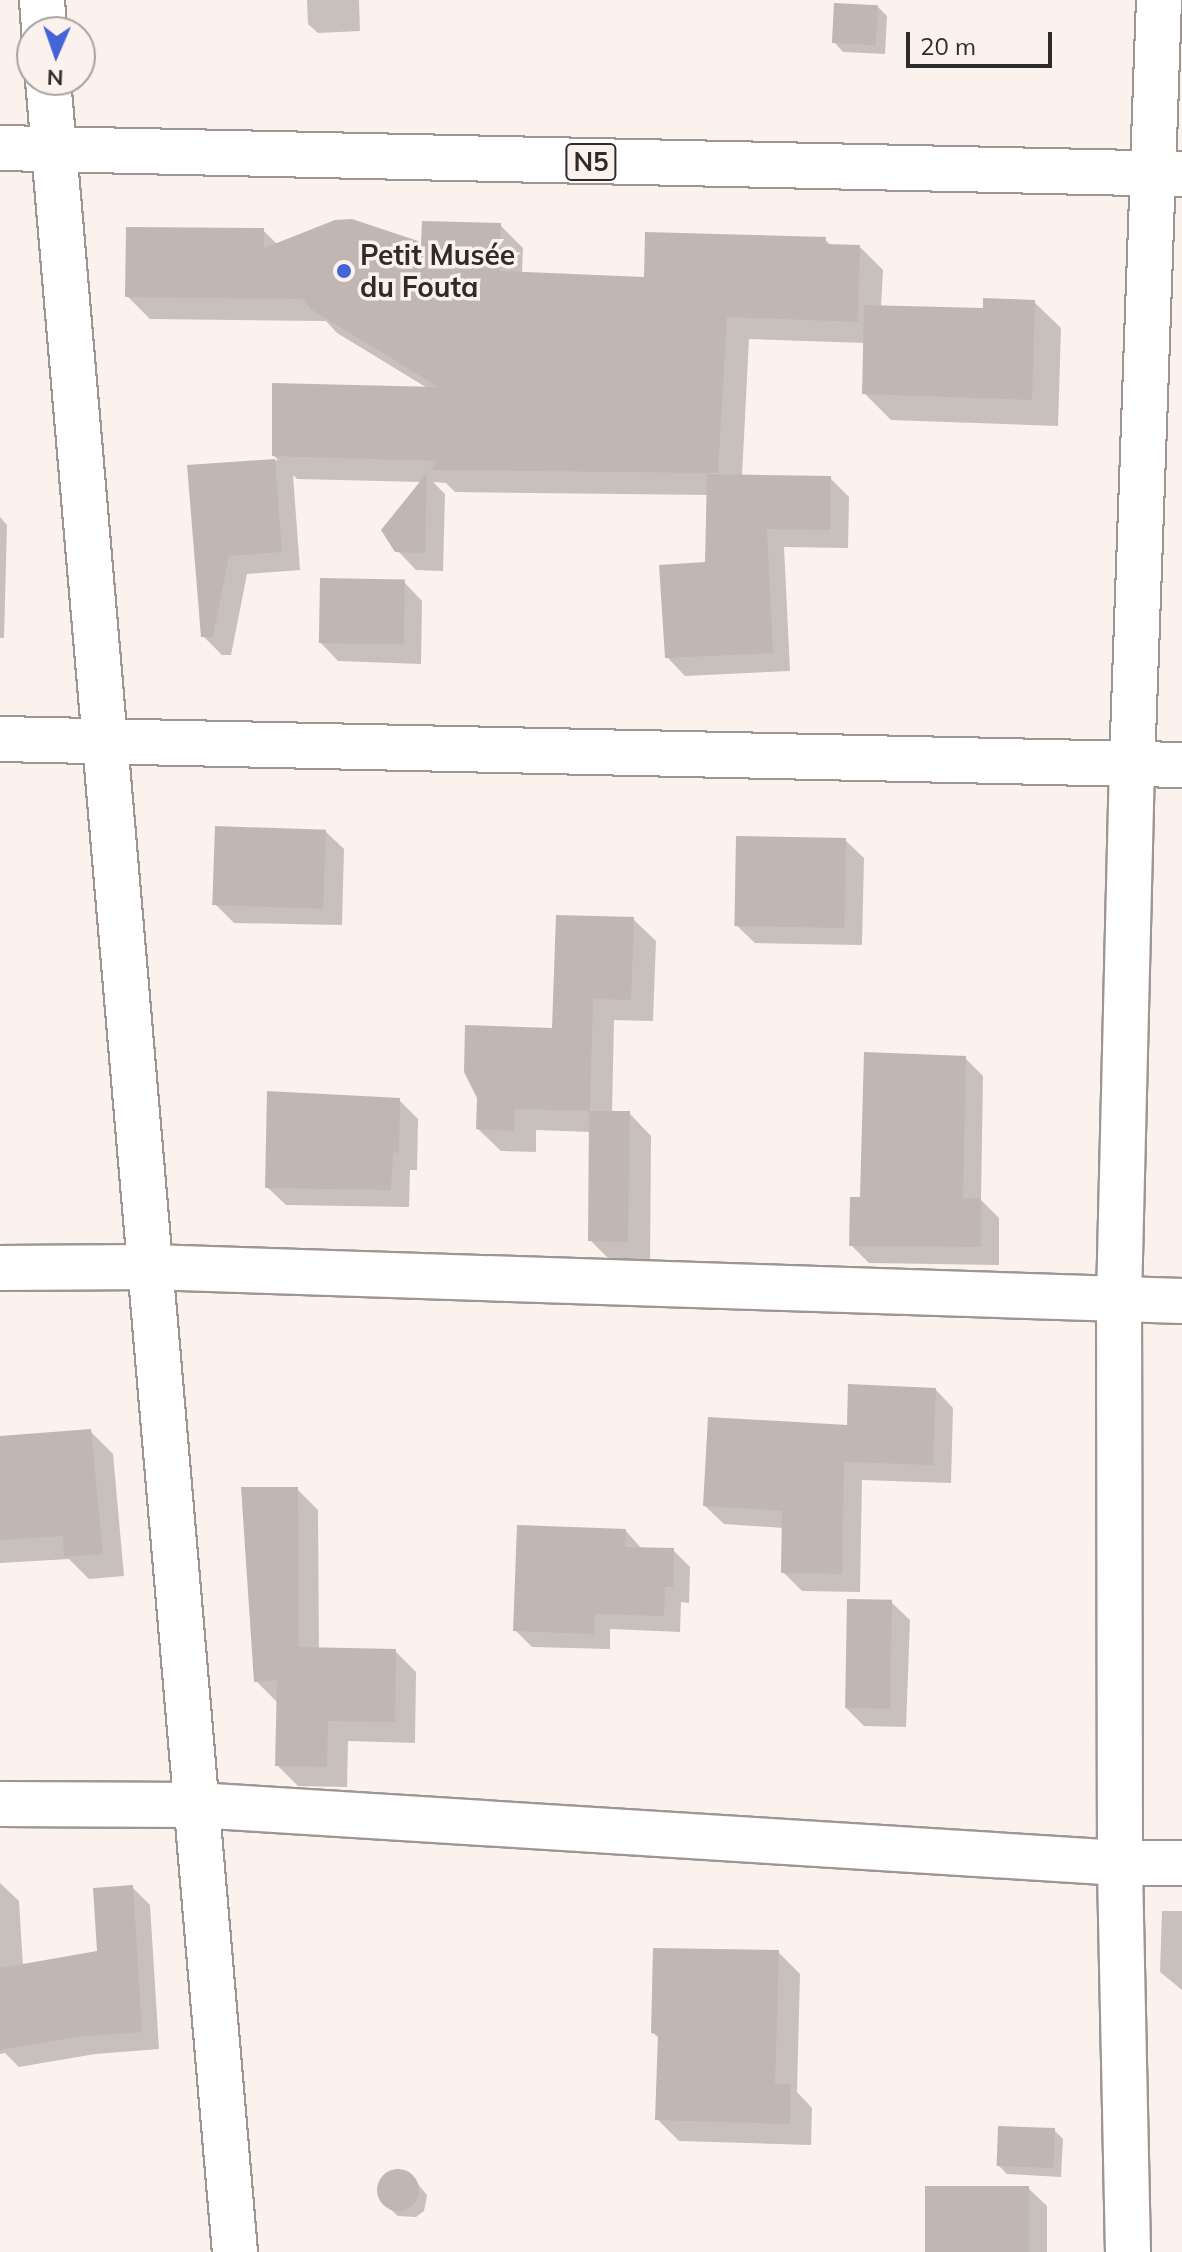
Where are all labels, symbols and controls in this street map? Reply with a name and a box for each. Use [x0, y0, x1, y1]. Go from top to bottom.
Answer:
north arrow [16, 16, 96, 96]
scale bar [910, 16, 1056, 66]
text: 20 m [920, 31, 976, 61]
text: N [46, 64, 64, 92]
road number: N5 [565, 140, 617, 184]
place label: Petit Musée du Fouta [360, 238, 515, 304]
marker: Petit Musée du Fouta [335, 262, 353, 280]

